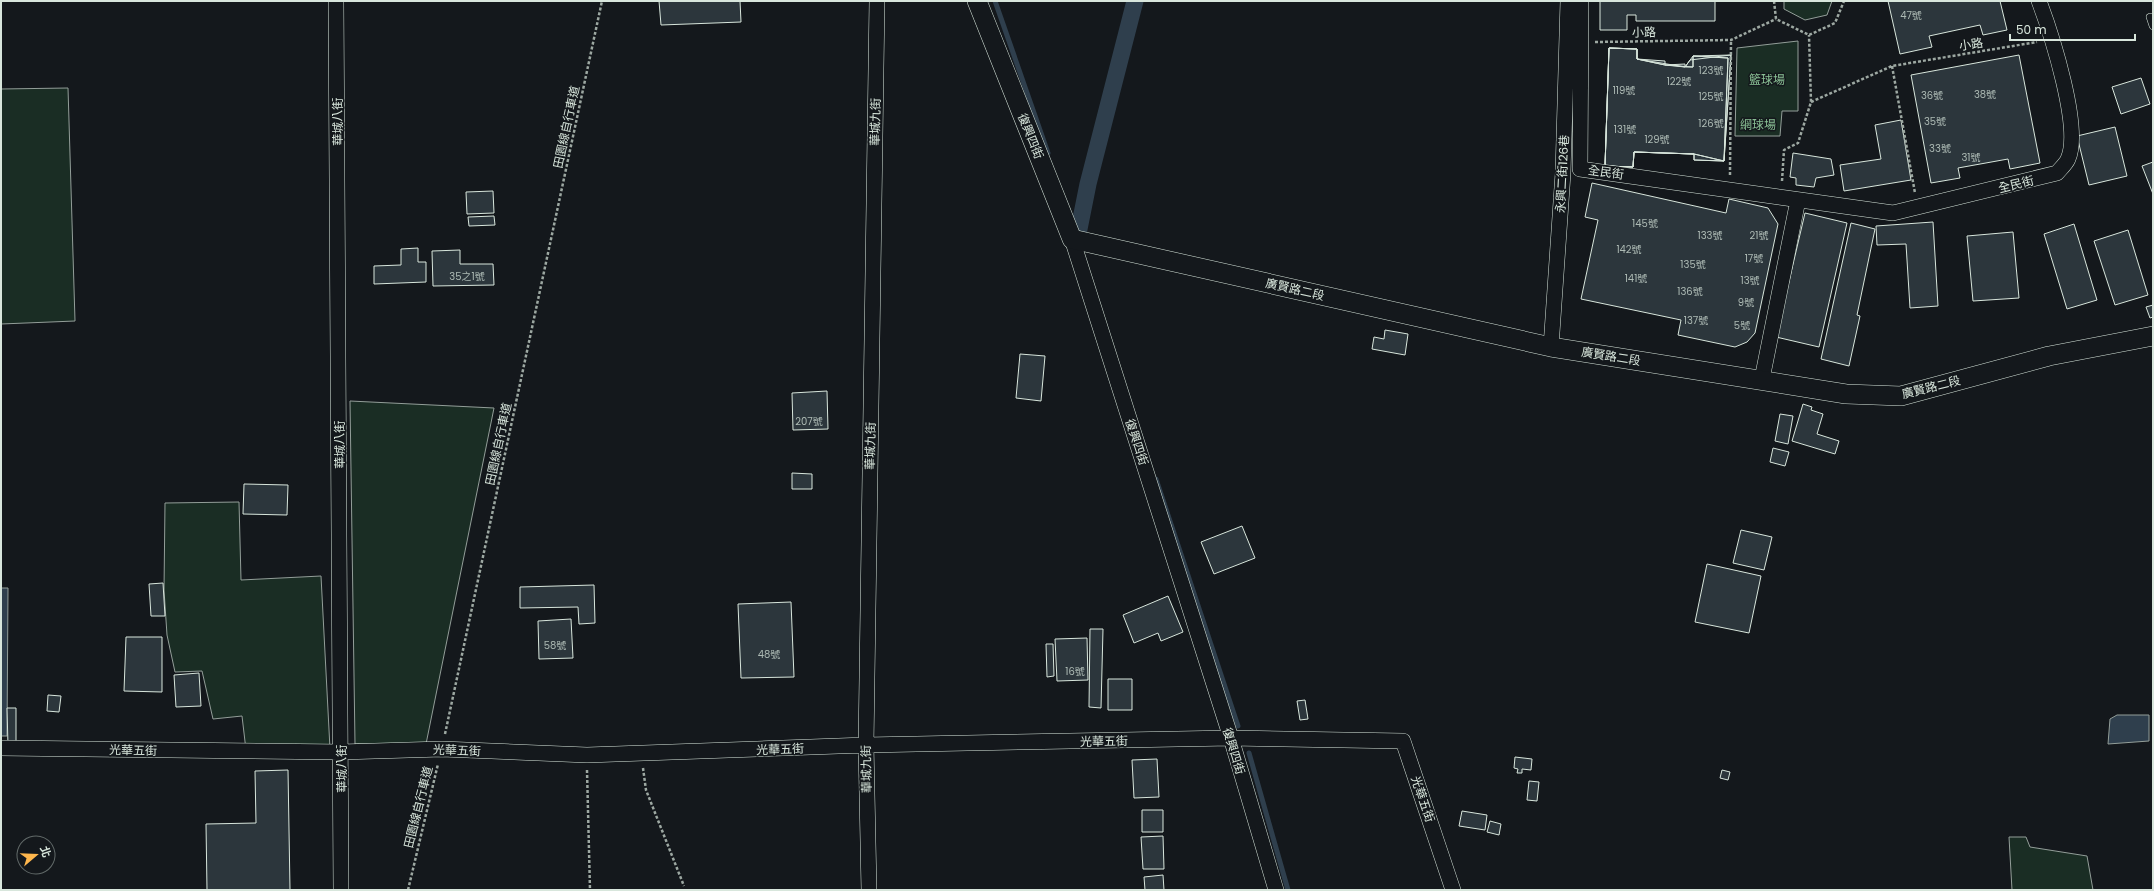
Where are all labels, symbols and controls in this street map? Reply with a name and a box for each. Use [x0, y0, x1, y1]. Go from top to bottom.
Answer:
house number: 47號 [1900, 8, 1922, 23]
scale bar [2010, 16, 2135, 42]
text: 50 m [2016, 21, 2047, 38]
street label: 小路 [1632, 23, 1656, 41]
street label: 小路 [1958, 34, 1984, 54]
house number: 123號 [1699, 63, 1723, 78]
park label: 籃球場 [1749, 71, 1785, 88]
house number: 122號 [1667, 74, 1691, 89]
house number: 119號 [1613, 83, 1635, 98]
street label: 田園線自行車道 [549, 84, 583, 170]
house number: 38號 [1974, 87, 1996, 102]
house number: 36號 [1921, 88, 1943, 103]
house number: 125號 [1698, 89, 1724, 104]
street label: 華城八街 [329, 98, 346, 146]
street label: 華城九街 [866, 98, 884, 146]
street label: 復興四街 [1014, 111, 1048, 161]
house number: 35號 [1924, 114, 1946, 129]
house number: 126號 [1698, 116, 1724, 131]
park label: 網球場 [1740, 116, 1776, 133]
house number: 131號 [1614, 122, 1636, 137]
house number: 129號 [1644, 132, 1670, 147]
street label: 永興二街126巷 [1551, 134, 1573, 214]
house number: 33號 [1929, 141, 1951, 156]
house number: 31號 [1961, 150, 1981, 165]
street label: 全民街 [1587, 161, 1625, 183]
street label: 全民街 [1996, 171, 2036, 197]
house number: 145號 [1632, 216, 1658, 231]
house number: 133號 [1698, 228, 1722, 243]
house number: 21號 [1750, 228, 1768, 243]
house number: 142號 [1616, 242, 1642, 257]
house number: 17號 [1745, 251, 1763, 266]
house number: 135號 [1680, 257, 1706, 272]
house number: 35之1號 [449, 269, 485, 284]
house number: 141號 [1625, 271, 1647, 286]
house number: 13號 [1740, 273, 1760, 288]
street label: 廣賢路二段 [1264, 274, 1326, 304]
house number: 136號 [1677, 284, 1703, 299]
house number: 9號 [1738, 295, 1754, 310]
house number: 137號 [1684, 313, 1708, 328]
house number: 5號 [1734, 318, 1750, 333]
street label: 廣賢路二段 [1580, 343, 1642, 369]
street label: 廣賢路二段 [1900, 371, 1962, 403]
street label: 田園線自行車道 [481, 401, 515, 487]
house number: 207號 [795, 414, 823, 429]
street label: 復興四街 [1121, 417, 1153, 467]
street label: 華城八街 [331, 421, 348, 469]
street label: 華城九街 [861, 422, 879, 470]
house number: 58號 [544, 638, 566, 653]
house number: 48號 [758, 647, 780, 662]
house number: 16號 [1065, 664, 1085, 679]
street label: 復興四街 [1219, 726, 1249, 776]
street label: 光華五街 [1080, 732, 1128, 750]
street label: 光華五街 [756, 740, 804, 758]
street label: 光華五街 [109, 741, 157, 759]
street label: 光華五街 [433, 741, 481, 759]
street label: 華城八街 [333, 745, 350, 793]
street label: 華城九街 [857, 745, 875, 793]
street label: 田園線自行車道 [400, 764, 436, 850]
street label: 光華五街 [1407, 774, 1439, 824]
north arrow [16, 835, 56, 875]
text: 北 [36, 844, 55, 860]

